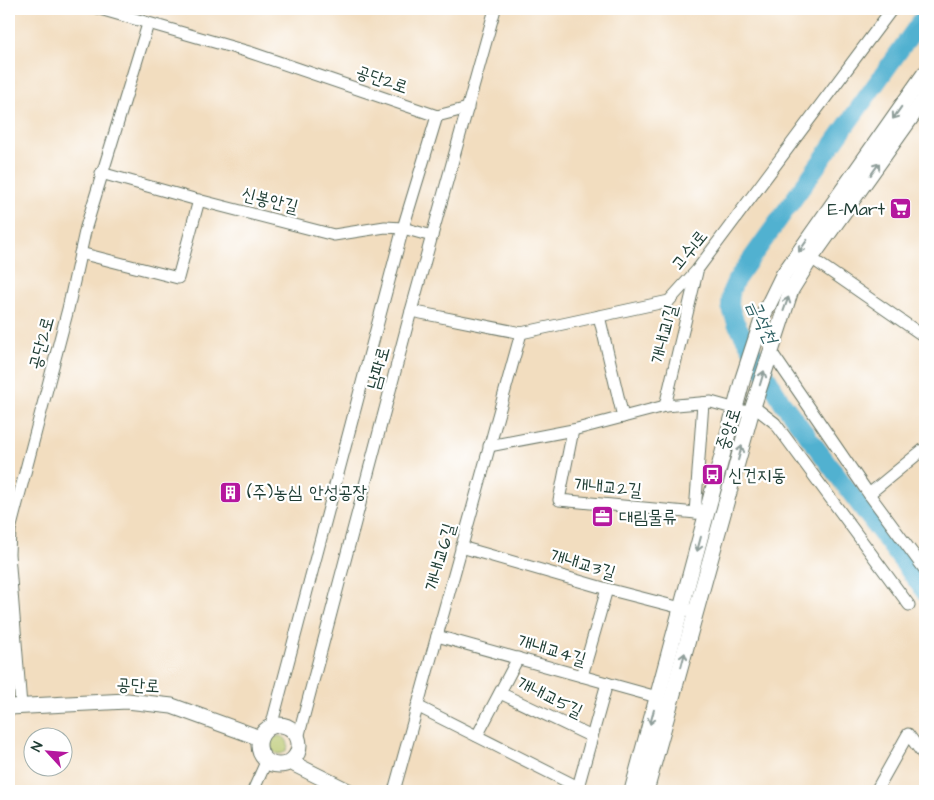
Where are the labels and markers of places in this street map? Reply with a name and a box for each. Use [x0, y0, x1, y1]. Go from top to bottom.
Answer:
place label: E-Mart [828, 197, 886, 222]
supermarket icon: E-Mart [889, 197, 913, 221]
bus stop icon: 신건지동 [700, 463, 724, 487]
place label: 신건지동 [728, 463, 786, 488]
building icon: (주)농심 안성공장 [219, 480, 243, 504]
place label: (주)농심 안성공장 [247, 480, 367, 505]
office icon: 대림물류 [591, 505, 615, 529]
place label: 대림물류 [619, 505, 677, 530]

